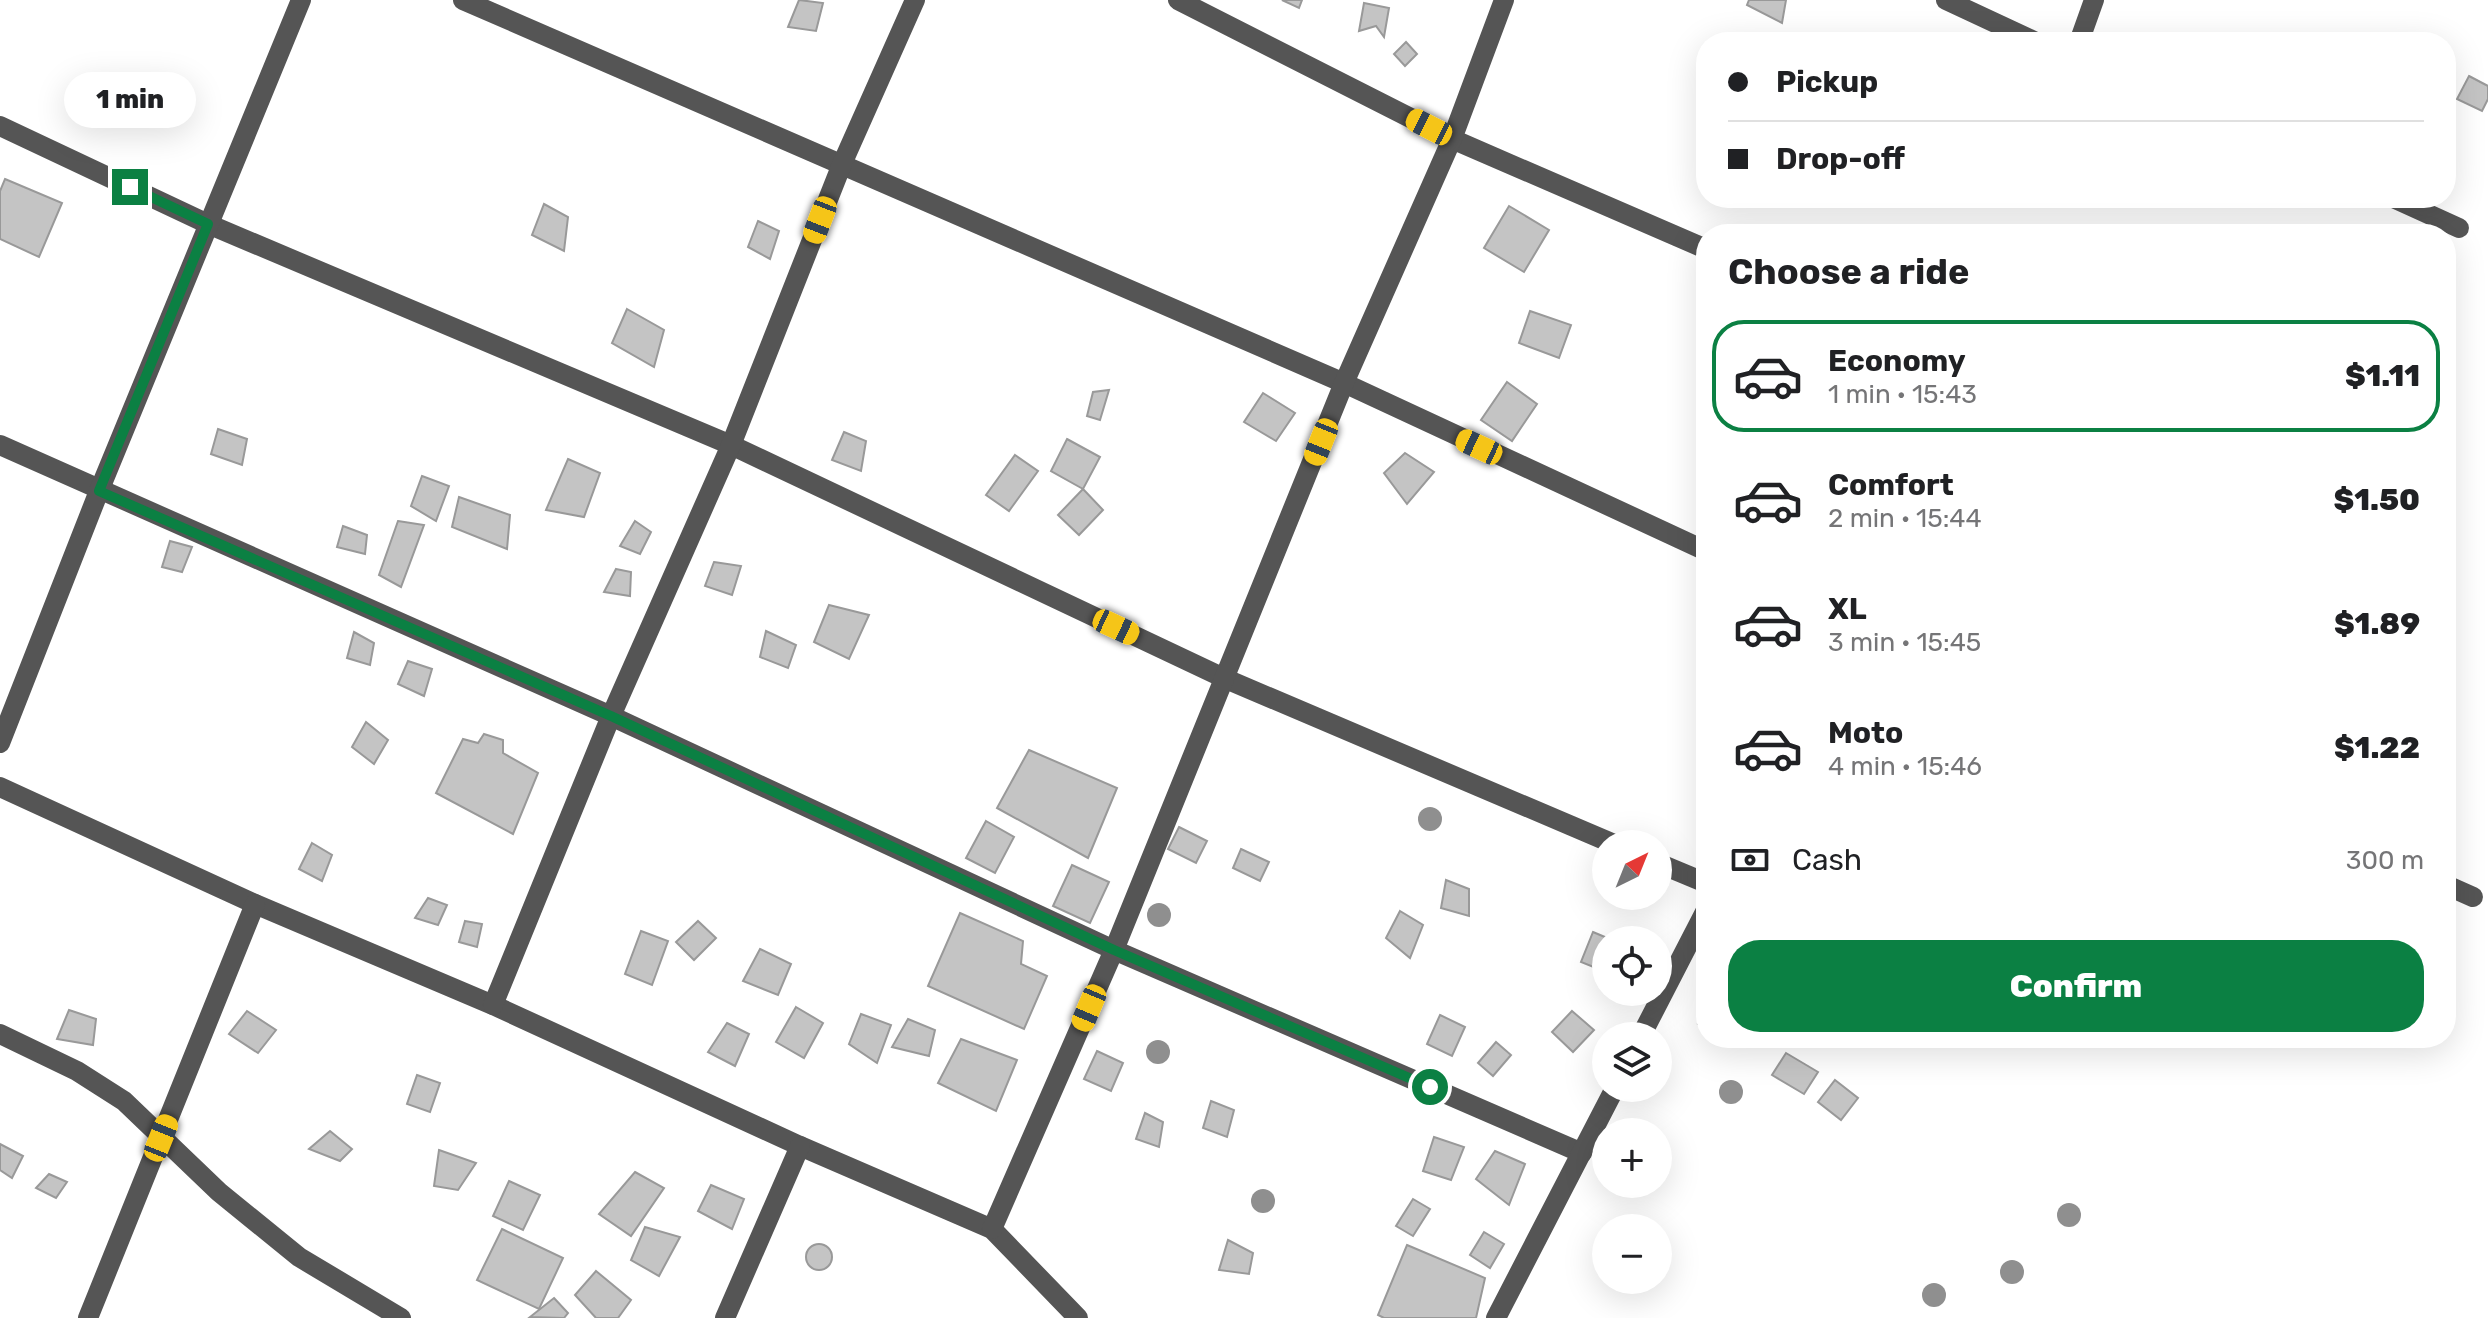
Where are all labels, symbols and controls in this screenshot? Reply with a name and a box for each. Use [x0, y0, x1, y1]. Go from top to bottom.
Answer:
text: Pickup [1776, 64, 1878, 100]
callout: 1 min [64, 71, 196, 127]
text: 1 min [96, 84, 164, 115]
car [1402, 105, 1456, 149]
text: Drop-off [1776, 141, 1905, 177]
route end [112, 169, 148, 205]
car [800, 193, 840, 247]
text: Choose a ride [1728, 250, 1969, 293]
icon: car [1732, 340, 1804, 412]
text: Economy [1828, 343, 1966, 379]
text: $1.11 [2345, 358, 2420, 394]
text: 1 min · 15:43 [1828, 379, 1977, 410]
car [1301, 415, 1341, 469]
car [1452, 426, 1506, 468]
icon: car [1732, 464, 1804, 536]
text: Comfort [1828, 467, 1954, 503]
text: $1.50 [2334, 482, 2420, 518]
text: 2 min · 15:44 [1828, 503, 1982, 534]
icon: car [1732, 588, 1804, 660]
text: XL [1828, 591, 1867, 627]
car [1089, 606, 1143, 648]
text: $1.89 [2334, 606, 2420, 642]
text: 3 min · 15:45 [1828, 627, 1981, 658]
icon: car [1732, 712, 1804, 784]
text: Moto [1828, 715, 1903, 751]
text: $1.22 [2334, 730, 2420, 766]
text: 4 min · 15:46 [1828, 751, 1982, 782]
north arrow [1592, 830, 1672, 910]
map controls [1592, 830, 1672, 1294]
icon: cash [1728, 838, 1772, 882]
text: Cash [1792, 842, 1862, 878]
text: 300 m [2346, 845, 2424, 876]
button: locate [1592, 926, 1672, 1006]
button: Confirm [1728, 940, 2424, 1032]
car [1069, 981, 1109, 1035]
button: layers [1592, 1022, 1672, 1102]
route start [1412, 1069, 1448, 1105]
car [141, 1111, 181, 1165]
button: + [1592, 1118, 1672, 1198]
button: − [1592, 1214, 1672, 1294]

